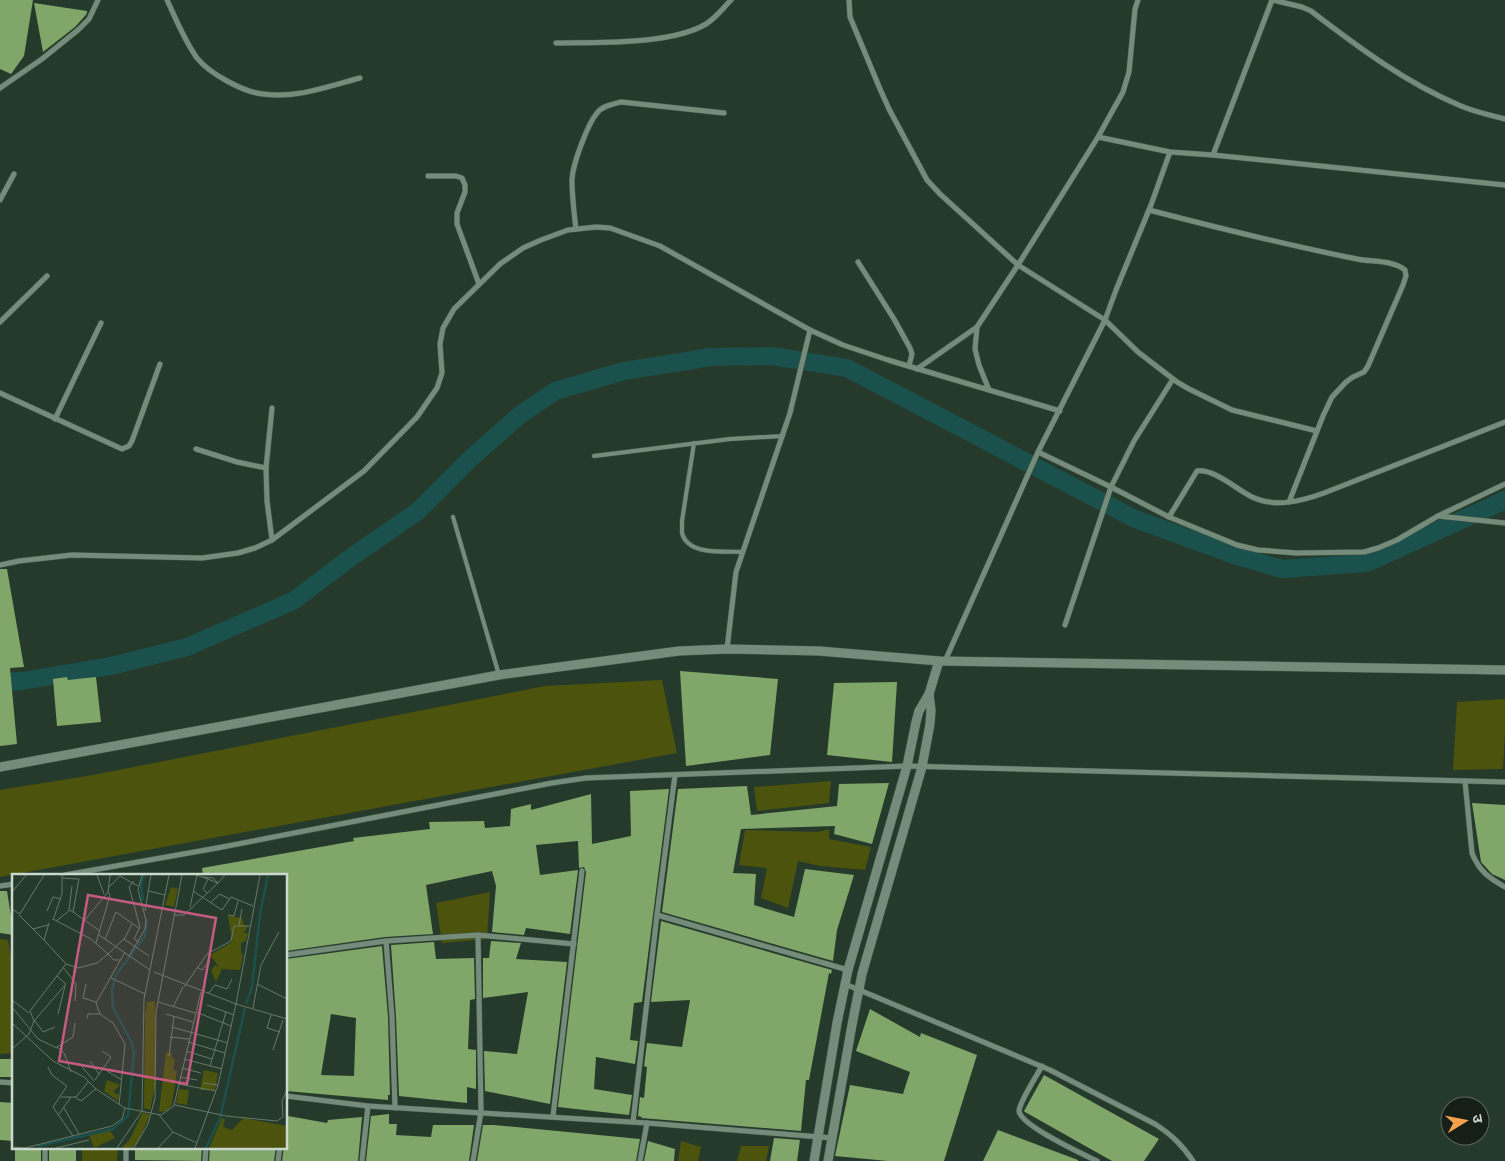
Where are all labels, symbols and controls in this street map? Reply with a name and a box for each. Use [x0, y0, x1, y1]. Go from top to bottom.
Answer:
inset map [12, 874, 288, 1148]
north arrow [1440, 1096, 1490, 1146]
text: उ [1469, 1113, 1487, 1125]

